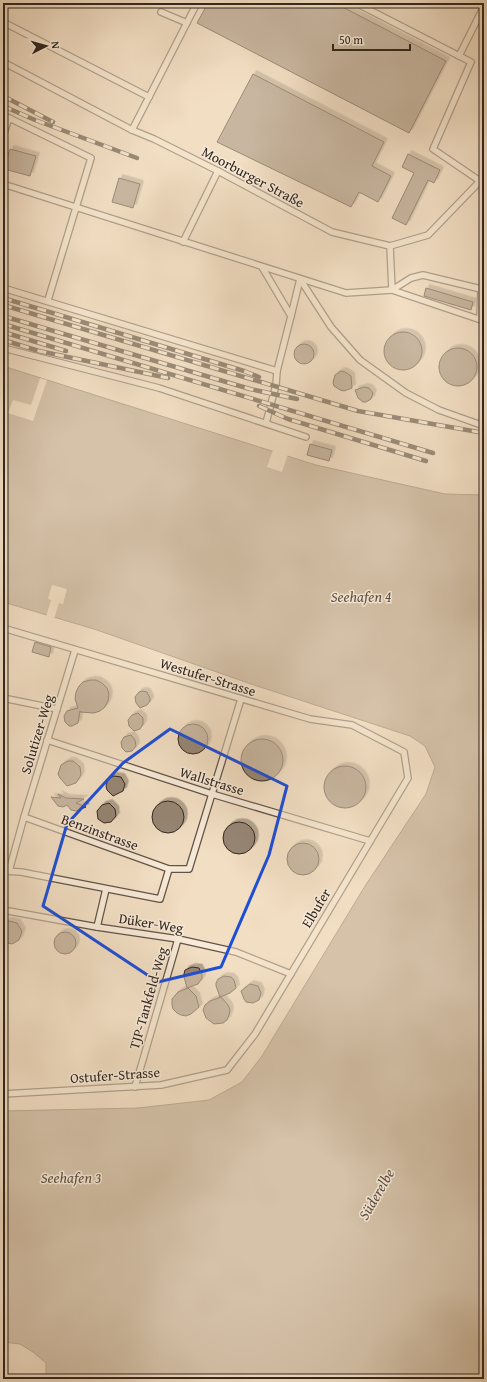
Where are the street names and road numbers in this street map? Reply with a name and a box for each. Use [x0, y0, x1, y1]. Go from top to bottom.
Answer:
street label: Moorburger Straße [198, 142, 308, 213]
street label: Westufer-Strasse [158, 653, 259, 701]
street label: Solutizer-Weg [15, 692, 59, 776]
street label: Wallstrasse [177, 762, 247, 800]
street label: Benzinstrasse [59, 809, 142, 855]
street label: Elbufer [296, 884, 336, 931]
street label: Düker-Weg [117, 908, 185, 938]
street label: TJP-Tankfeld-Weg [124, 944, 172, 1052]
street label: Ostufer-Strasse [69, 1062, 161, 1088]

